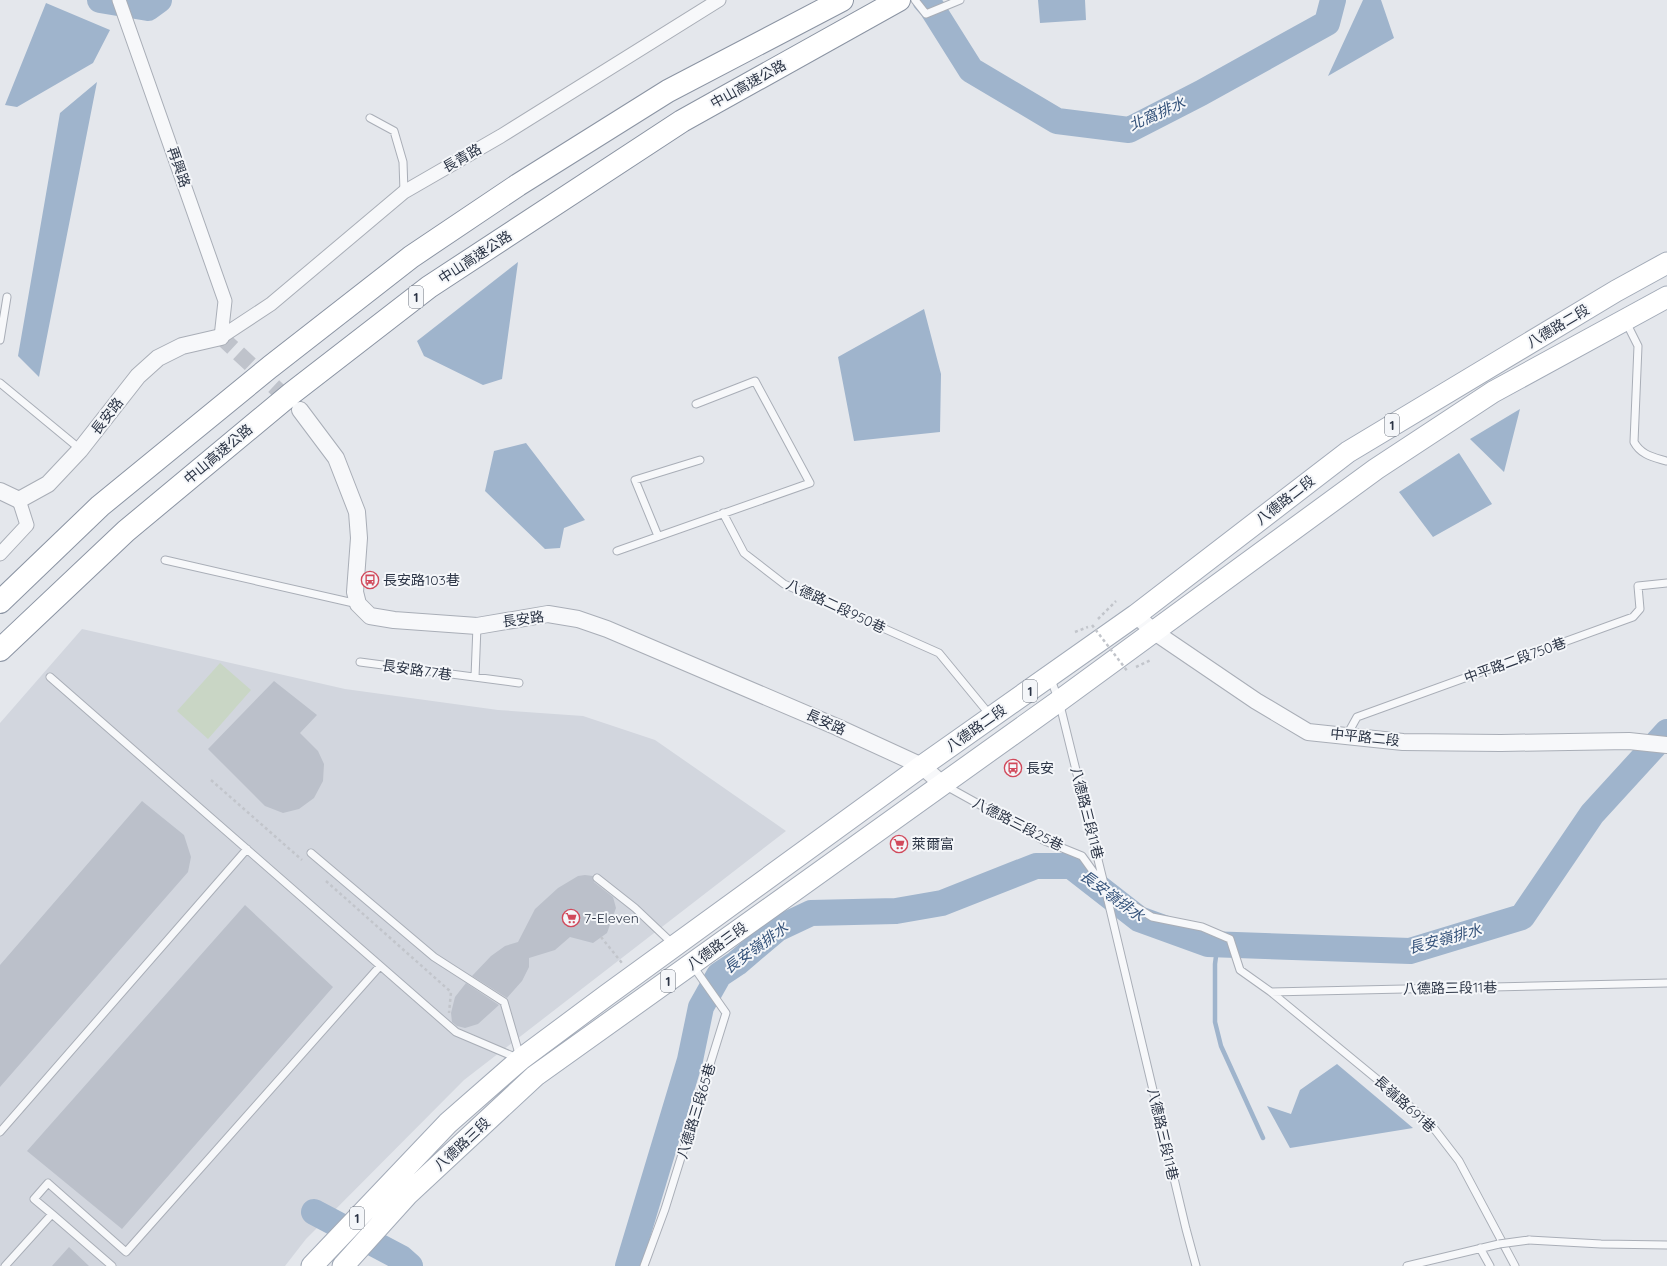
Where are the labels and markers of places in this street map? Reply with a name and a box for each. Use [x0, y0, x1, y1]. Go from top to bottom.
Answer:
bus stop icon: 長安路103巷 [360, 570, 380, 590]
place label: 長安路103巷 [383, 571, 460, 589]
bus stop icon: 長安 [1003, 758, 1023, 778]
place label: 長安 [1026, 759, 1054, 777]
supermarket icon: 萊爾富 [889, 834, 909, 854]
place label: 萊爾富 [912, 835, 954, 853]
supermarket icon: 7-Eleven [561, 908, 581, 928]
place label: 7-Eleven [584, 909, 639, 927]

